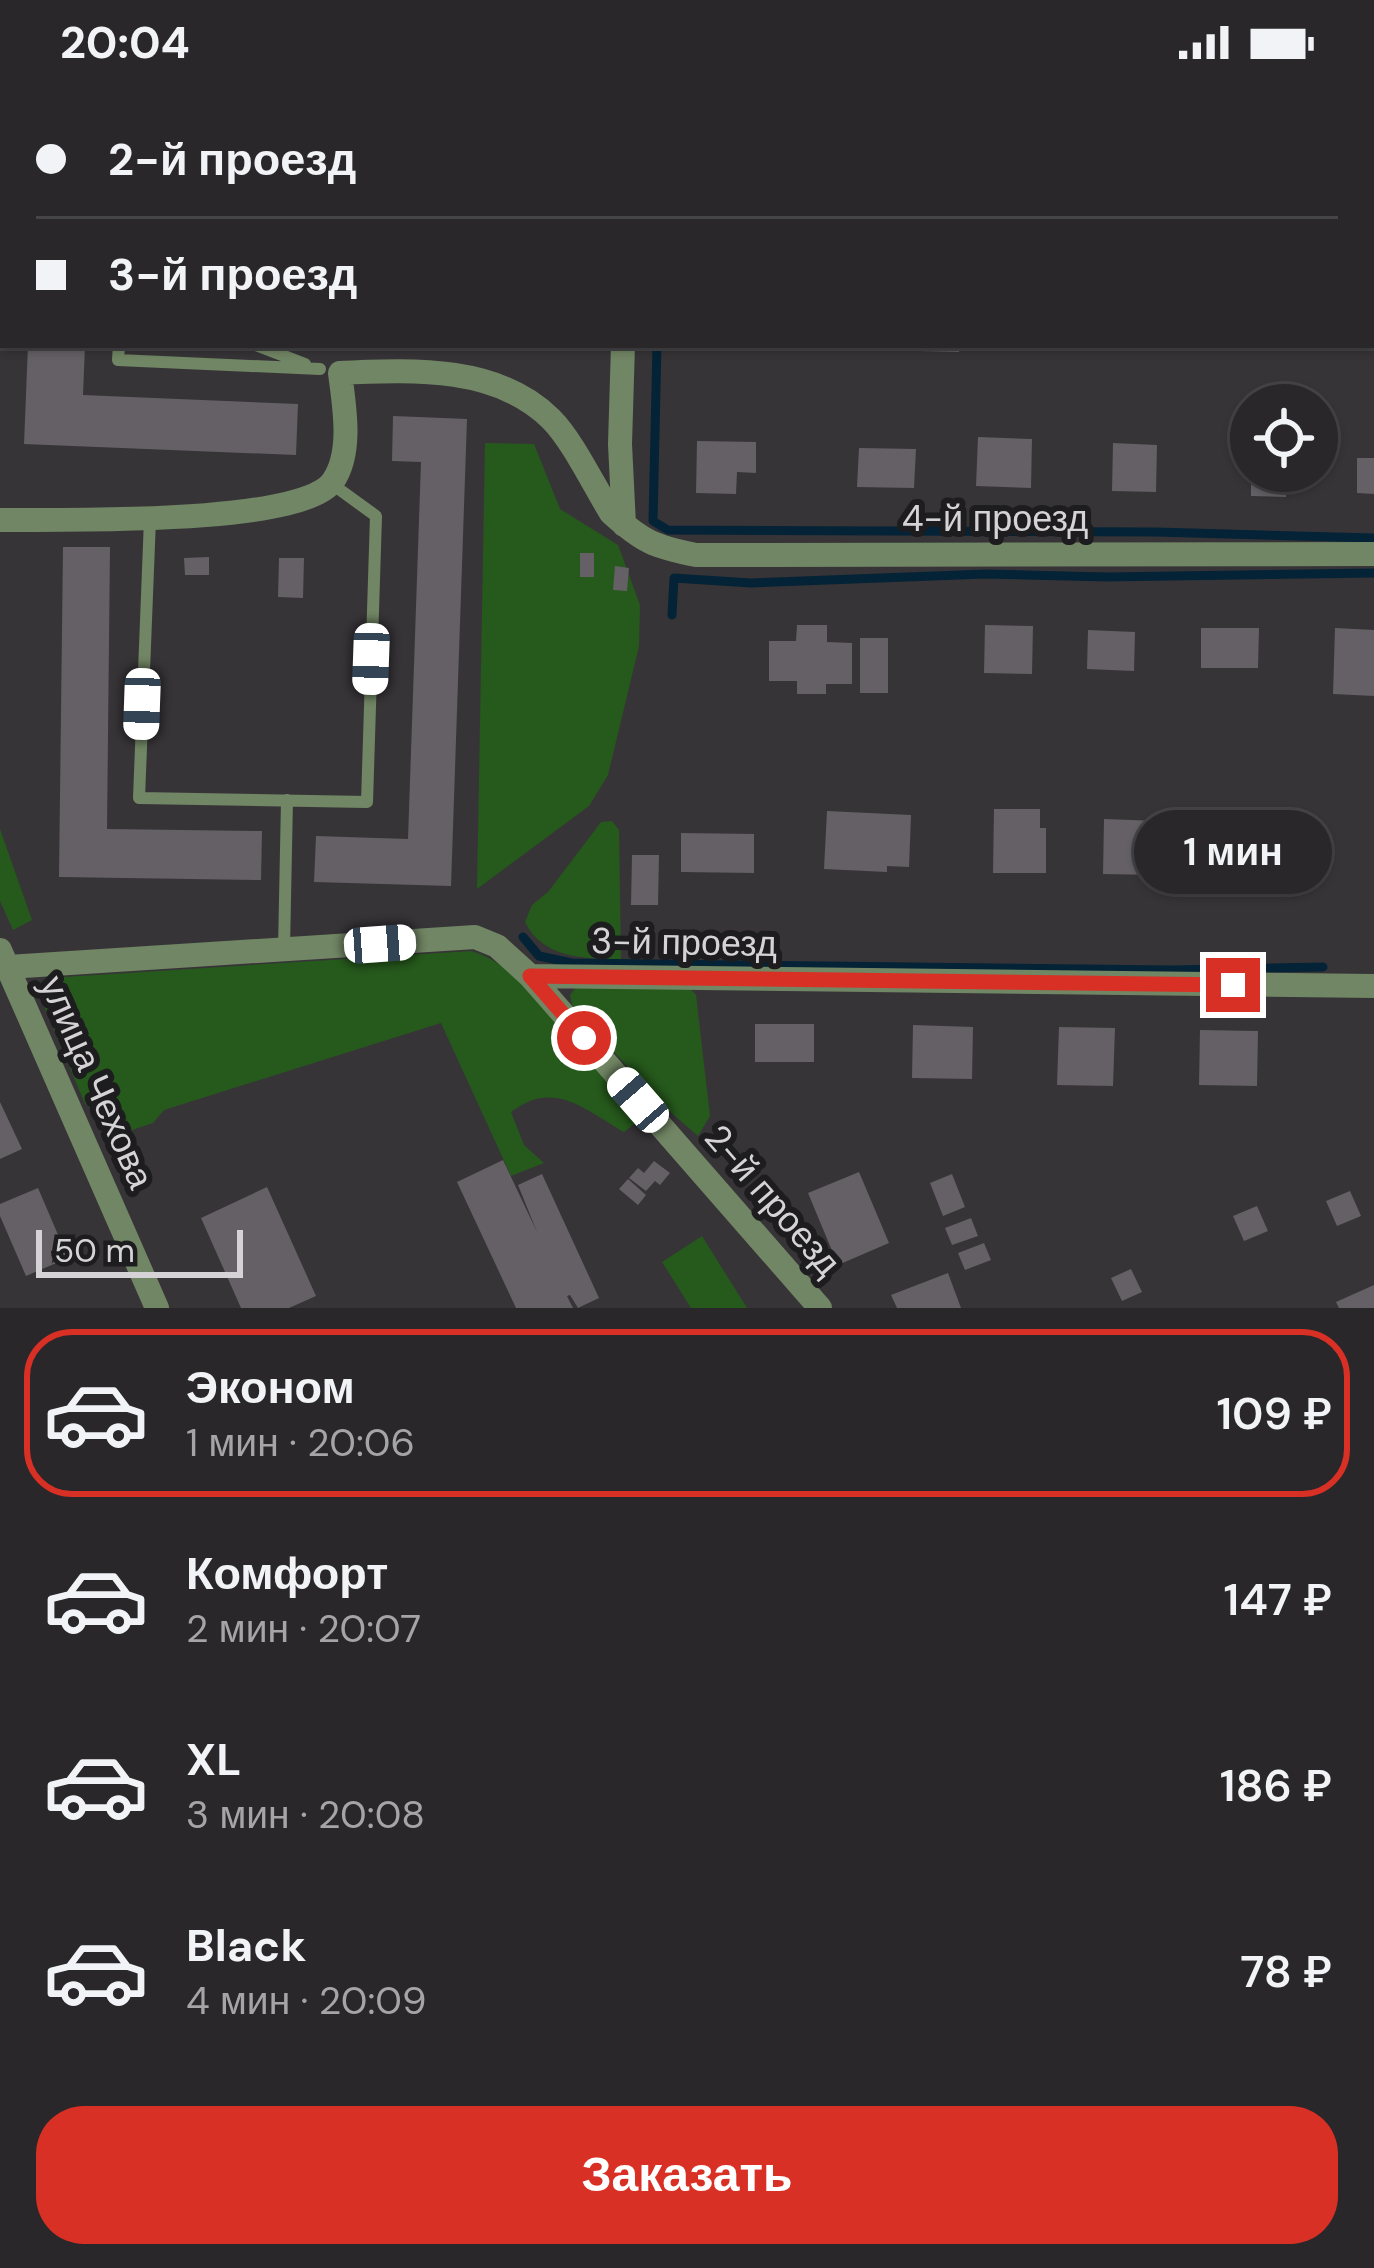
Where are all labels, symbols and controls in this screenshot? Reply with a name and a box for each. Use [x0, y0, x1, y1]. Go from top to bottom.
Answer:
text: 20:04 [60, 13, 190, 72]
text: 2-й проезд [108, 130, 356, 189]
text: 3-й проезд [108, 245, 357, 304]
map controls [1230, 384, 1338, 492]
button: locate [1230, 384, 1338, 492]
street label: 4-й проезд [902, 495, 1088, 542]
car [352, 622, 390, 696]
car [123, 667, 161, 741]
callout: 1 мин [1134, 811, 1332, 895]
text: 1 мин [1183, 826, 1283, 877]
street label: 3-й проезд [591, 917, 777, 967]
car [343, 924, 417, 964]
route end [1206, 958, 1260, 1012]
street label: улица Чехова [29, 968, 165, 1197]
route start [557, 1011, 611, 1065]
car [601, 1061, 675, 1139]
street label: 2-й проезд [694, 1115, 852, 1285]
scale bar [36, 1224, 243, 1277]
text: 50 m [54, 1229, 135, 1272]
text: Эконом [186, 1358, 355, 1417]
icon: car [42, 1359, 150, 1467]
text: 109 ₽ [1216, 1384, 1332, 1443]
text: 1 мин · 20:06 [186, 1417, 415, 1468]
text: Комфорт [186, 1544, 388, 1603]
icon: car [42, 1545, 150, 1653]
text: 147 ₽ [1224, 1570, 1332, 1629]
text: 2 мин · 20:07 [186, 1603, 421, 1654]
text: XL [186, 1730, 241, 1789]
icon: car [42, 1731, 150, 1839]
text: 186 ₽ [1220, 1756, 1332, 1815]
text: 3 мин · 20:08 [186, 1789, 425, 1840]
text: Black [186, 1916, 306, 1975]
icon: car [42, 1917, 150, 2025]
text: 78 ₽ [1240, 1942, 1332, 2001]
text: 4 мин · 20:09 [186, 1975, 426, 2026]
button: Заказать [36, 2106, 1338, 2244]

